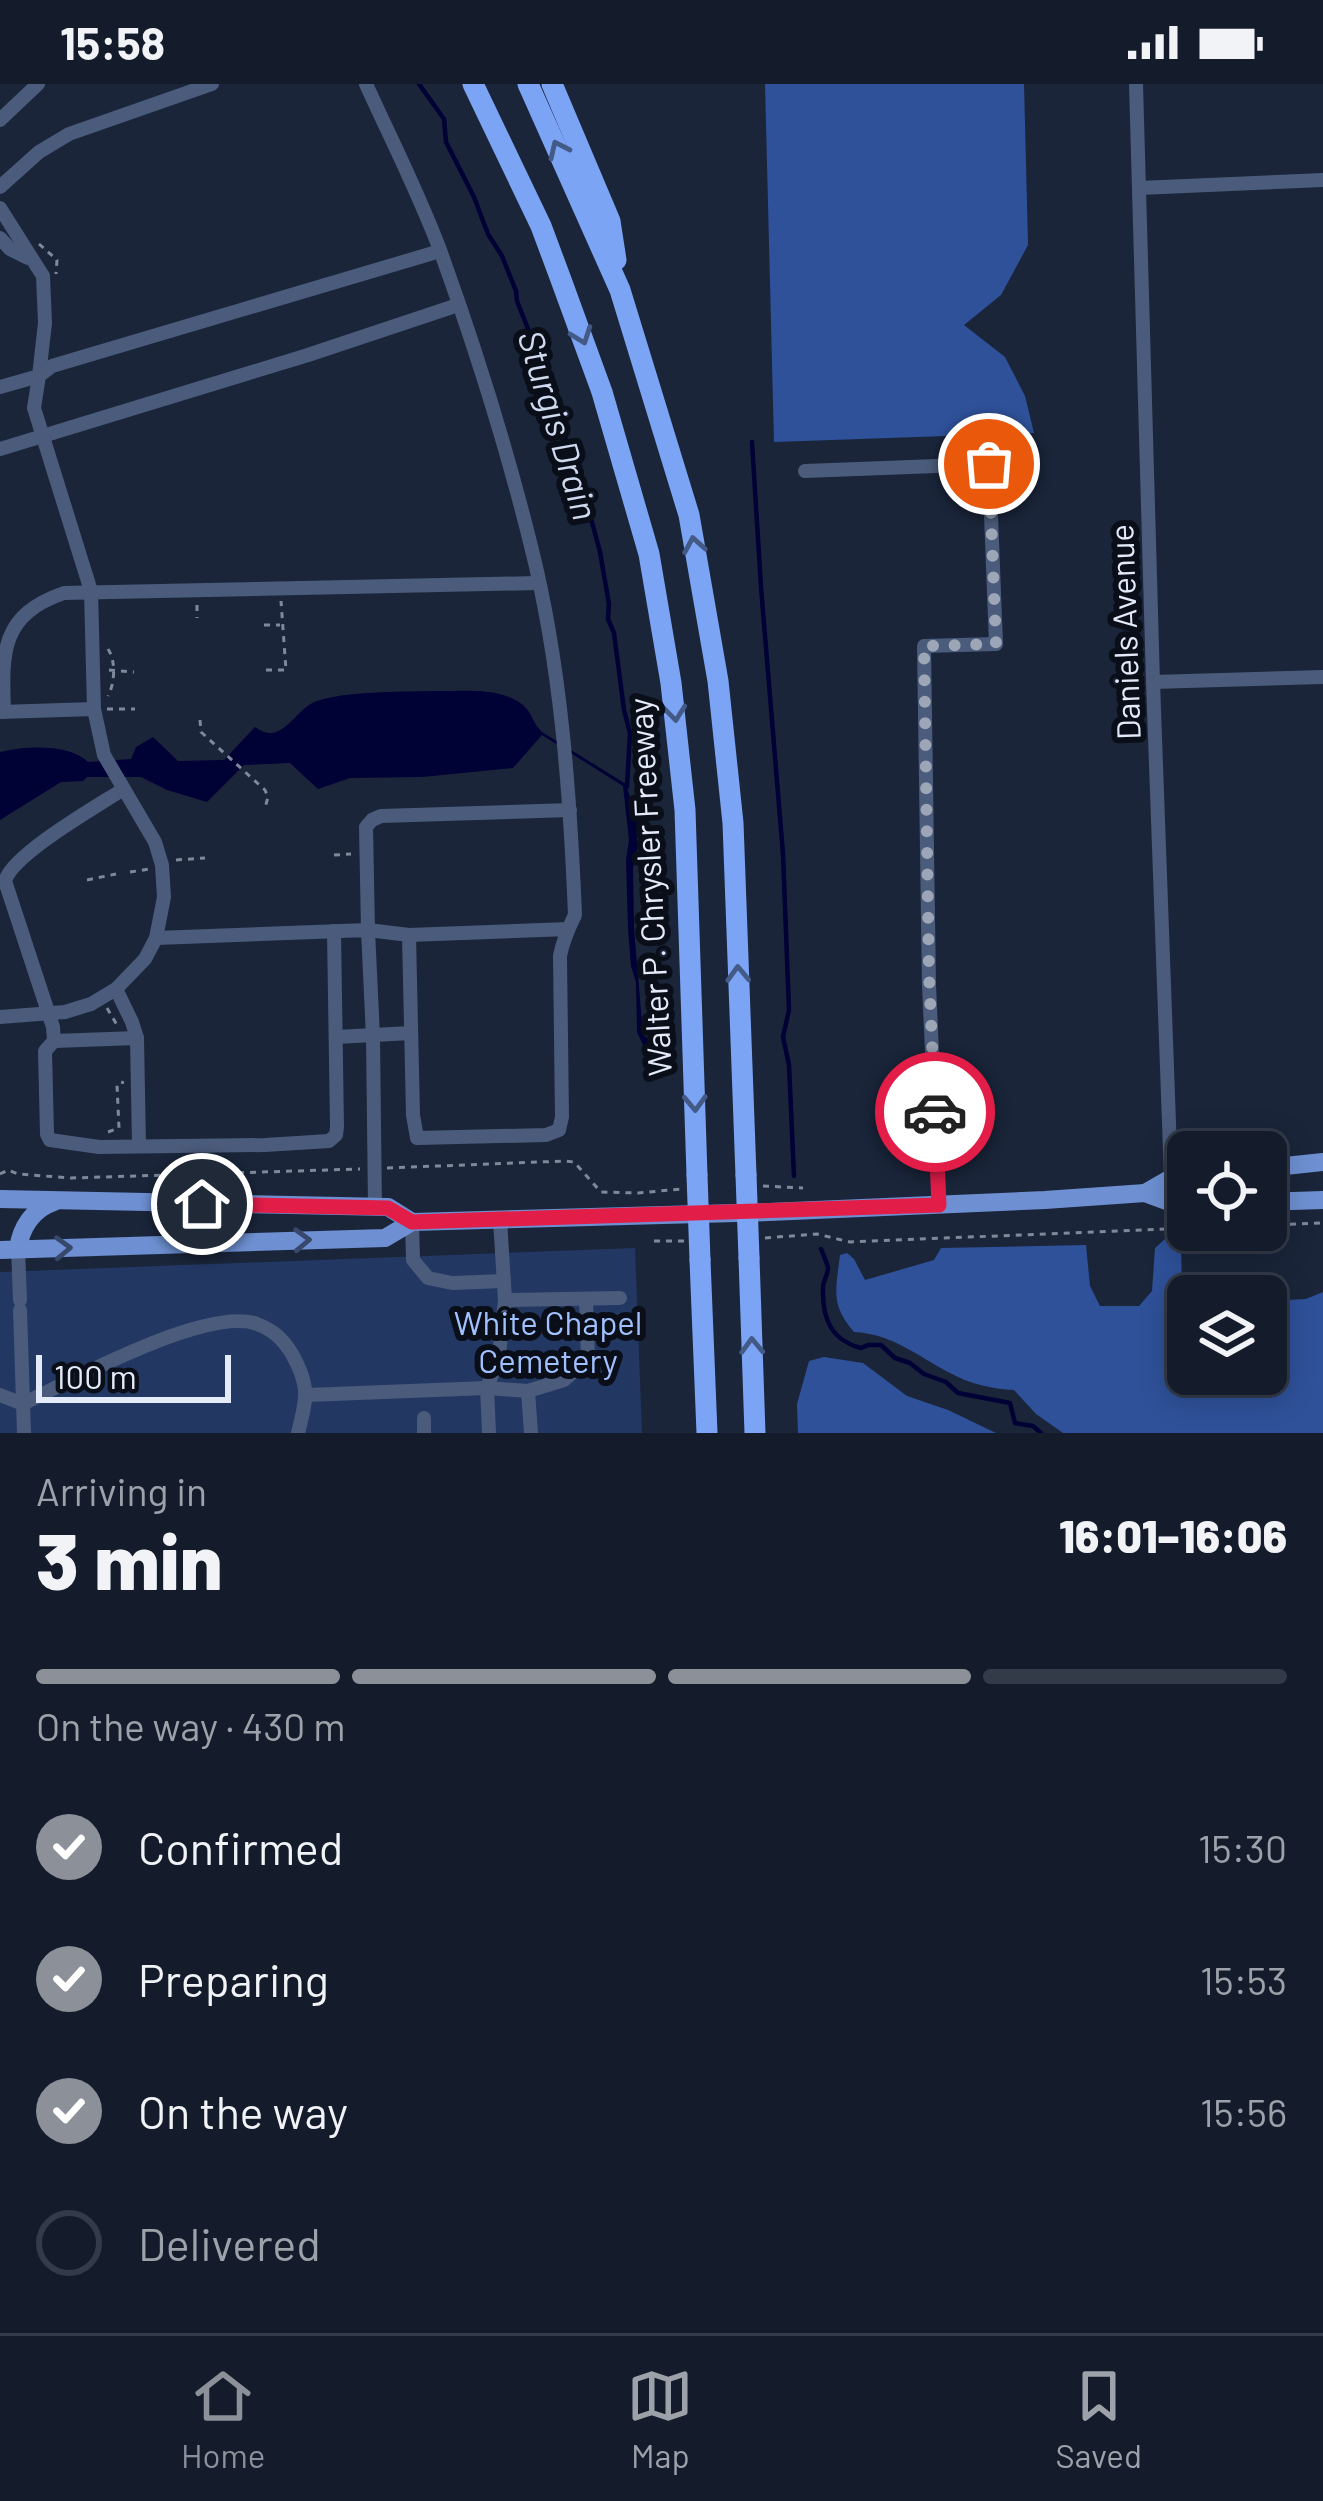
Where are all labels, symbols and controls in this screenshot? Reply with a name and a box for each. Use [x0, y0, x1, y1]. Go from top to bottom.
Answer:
text: 15:58 [60, 15, 165, 69]
one-way arrow [548, 139, 572, 161]
water label: Sturgis Drain [510, 324, 609, 525]
one-way arrow [567, 324, 592, 345]
pin [938, 413, 1040, 515]
icon: bag [956, 431, 1022, 497]
street label: Daniels Avenue [1100, 524, 1148, 741]
one-way arrow [682, 535, 708, 555]
street label: Walter P. Chrysler Freeway [619, 697, 679, 1077]
one-way arrow [661, 704, 687, 723]
one-way arrow [726, 964, 752, 983]
courier [875, 1052, 995, 1172]
icon: car [902, 1079, 968, 1145]
one-way arrow [682, 1094, 708, 1113]
map controls [1167, 1131, 1287, 1395]
button: locate [1167, 1131, 1287, 1251]
pin [151, 1153, 253, 1255]
icon: home [169, 1171, 235, 1237]
one-way arrow [293, 1228, 312, 1254]
one-way arrow [54, 1235, 73, 1261]
button: layers [1167, 1275, 1287, 1395]
park label: White Chapel Cemetery [454, 1302, 642, 1380]
one-way arrow [739, 1336, 765, 1354]
scale bar [36, 1349, 231, 1402]
text: 100 m [54, 1356, 137, 1396]
text: Arriving in [36, 1467, 207, 1514]
text: 16:01–16:06 [1059, 1508, 1287, 1562]
text: 3 min [36, 1512, 223, 1606]
text: On the way · 430 m [36, 1702, 345, 1749]
icon: check [36, 1814, 102, 1880]
text: Confirmed [138, 1820, 343, 1874]
text: 15:30 [1198, 1824, 1287, 1871]
icon: check [36, 1946, 102, 2012]
text: Preparing [138, 1952, 329, 2006]
text: 15:53 [1200, 1956, 1287, 2003]
icon: check [36, 2078, 102, 2144]
text: On the way [138, 2084, 348, 2138]
text: 15:56 [1200, 2088, 1287, 2135]
text: Delivered [138, 2216, 321, 2270]
tab: Home [181, 2363, 265, 2475]
tab: Map [627, 2363, 693, 2475]
tab: Saved [1055, 2363, 1142, 2475]

